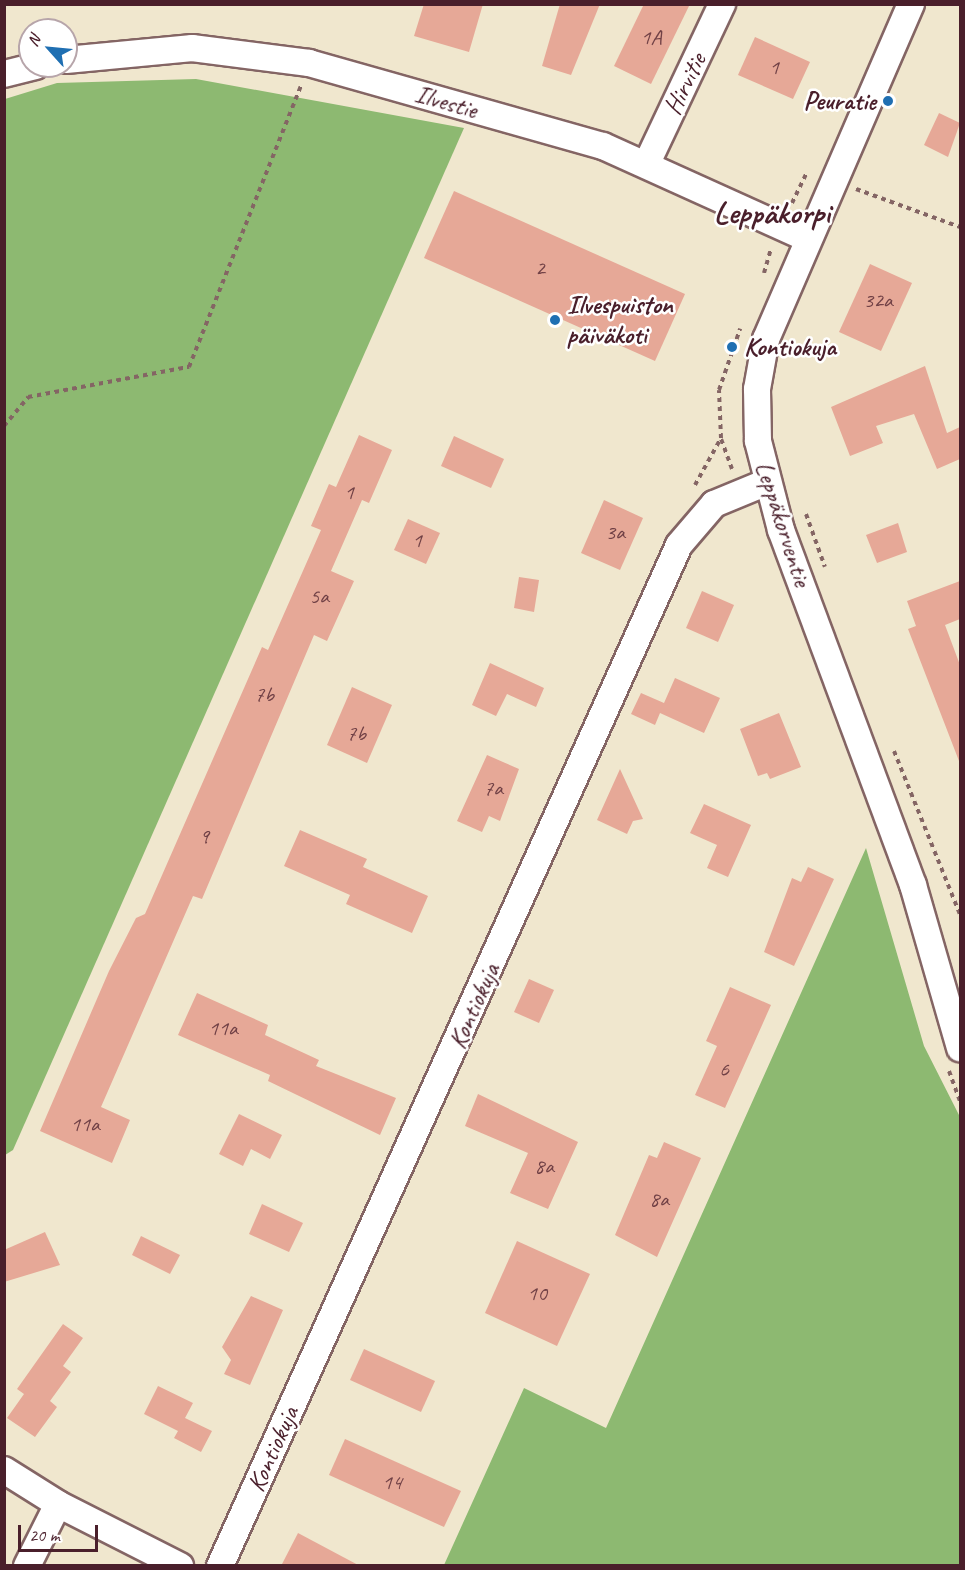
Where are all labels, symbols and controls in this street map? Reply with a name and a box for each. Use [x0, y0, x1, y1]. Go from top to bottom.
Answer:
north arrow [18, 18, 78, 78]
house number: 1A [641, 25, 661, 51]
text: N [23, 32, 45, 50]
street label: Hirvitie [657, 48, 713, 120]
house number: 1 [769, 55, 779, 81]
street label: Ilvestie [411, 78, 481, 126]
place label: Peuratie [803, 85, 876, 117]
marker: Peuratie [881, 94, 895, 108]
district label: Leppäkorpi [714, 194, 830, 232]
house number: 2 [535, 256, 545, 282]
house number: 32a [863, 288, 893, 314]
place label: Ilvespuiston päiväkoti [567, 289, 673, 350]
marker: Ilvespuiston päiväkoti [548, 313, 562, 327]
place label: Kontiokuja [744, 331, 836, 363]
marker: Kontiokuja [725, 340, 739, 354]
street label: Leppäkorventie [748, 458, 818, 590]
house number: 1 [344, 480, 354, 506]
house number: 3a [605, 520, 625, 546]
house number: 1 [412, 528, 422, 554]
house number: 5a [309, 584, 329, 610]
house number: 7b [254, 682, 274, 708]
house number: 7b [346, 721, 366, 747]
house number: 7a [483, 776, 503, 802]
house number: 9 [199, 824, 209, 850]
street label: Kontiokuja [441, 959, 507, 1053]
house number: 11a [208, 1016, 238, 1042]
house number: 6 [719, 1057, 729, 1083]
house number: 11a [70, 1112, 100, 1138]
house number: 8a [534, 1154, 554, 1180]
house number: 8a [649, 1187, 669, 1213]
house number: 10 [527, 1281, 547, 1307]
street label: Kontiokuja [240, 1402, 306, 1496]
house number: 14 [382, 1470, 402, 1496]
scale bar [21, 1513, 100, 1551]
text: 20 m [29, 1524, 60, 1546]

